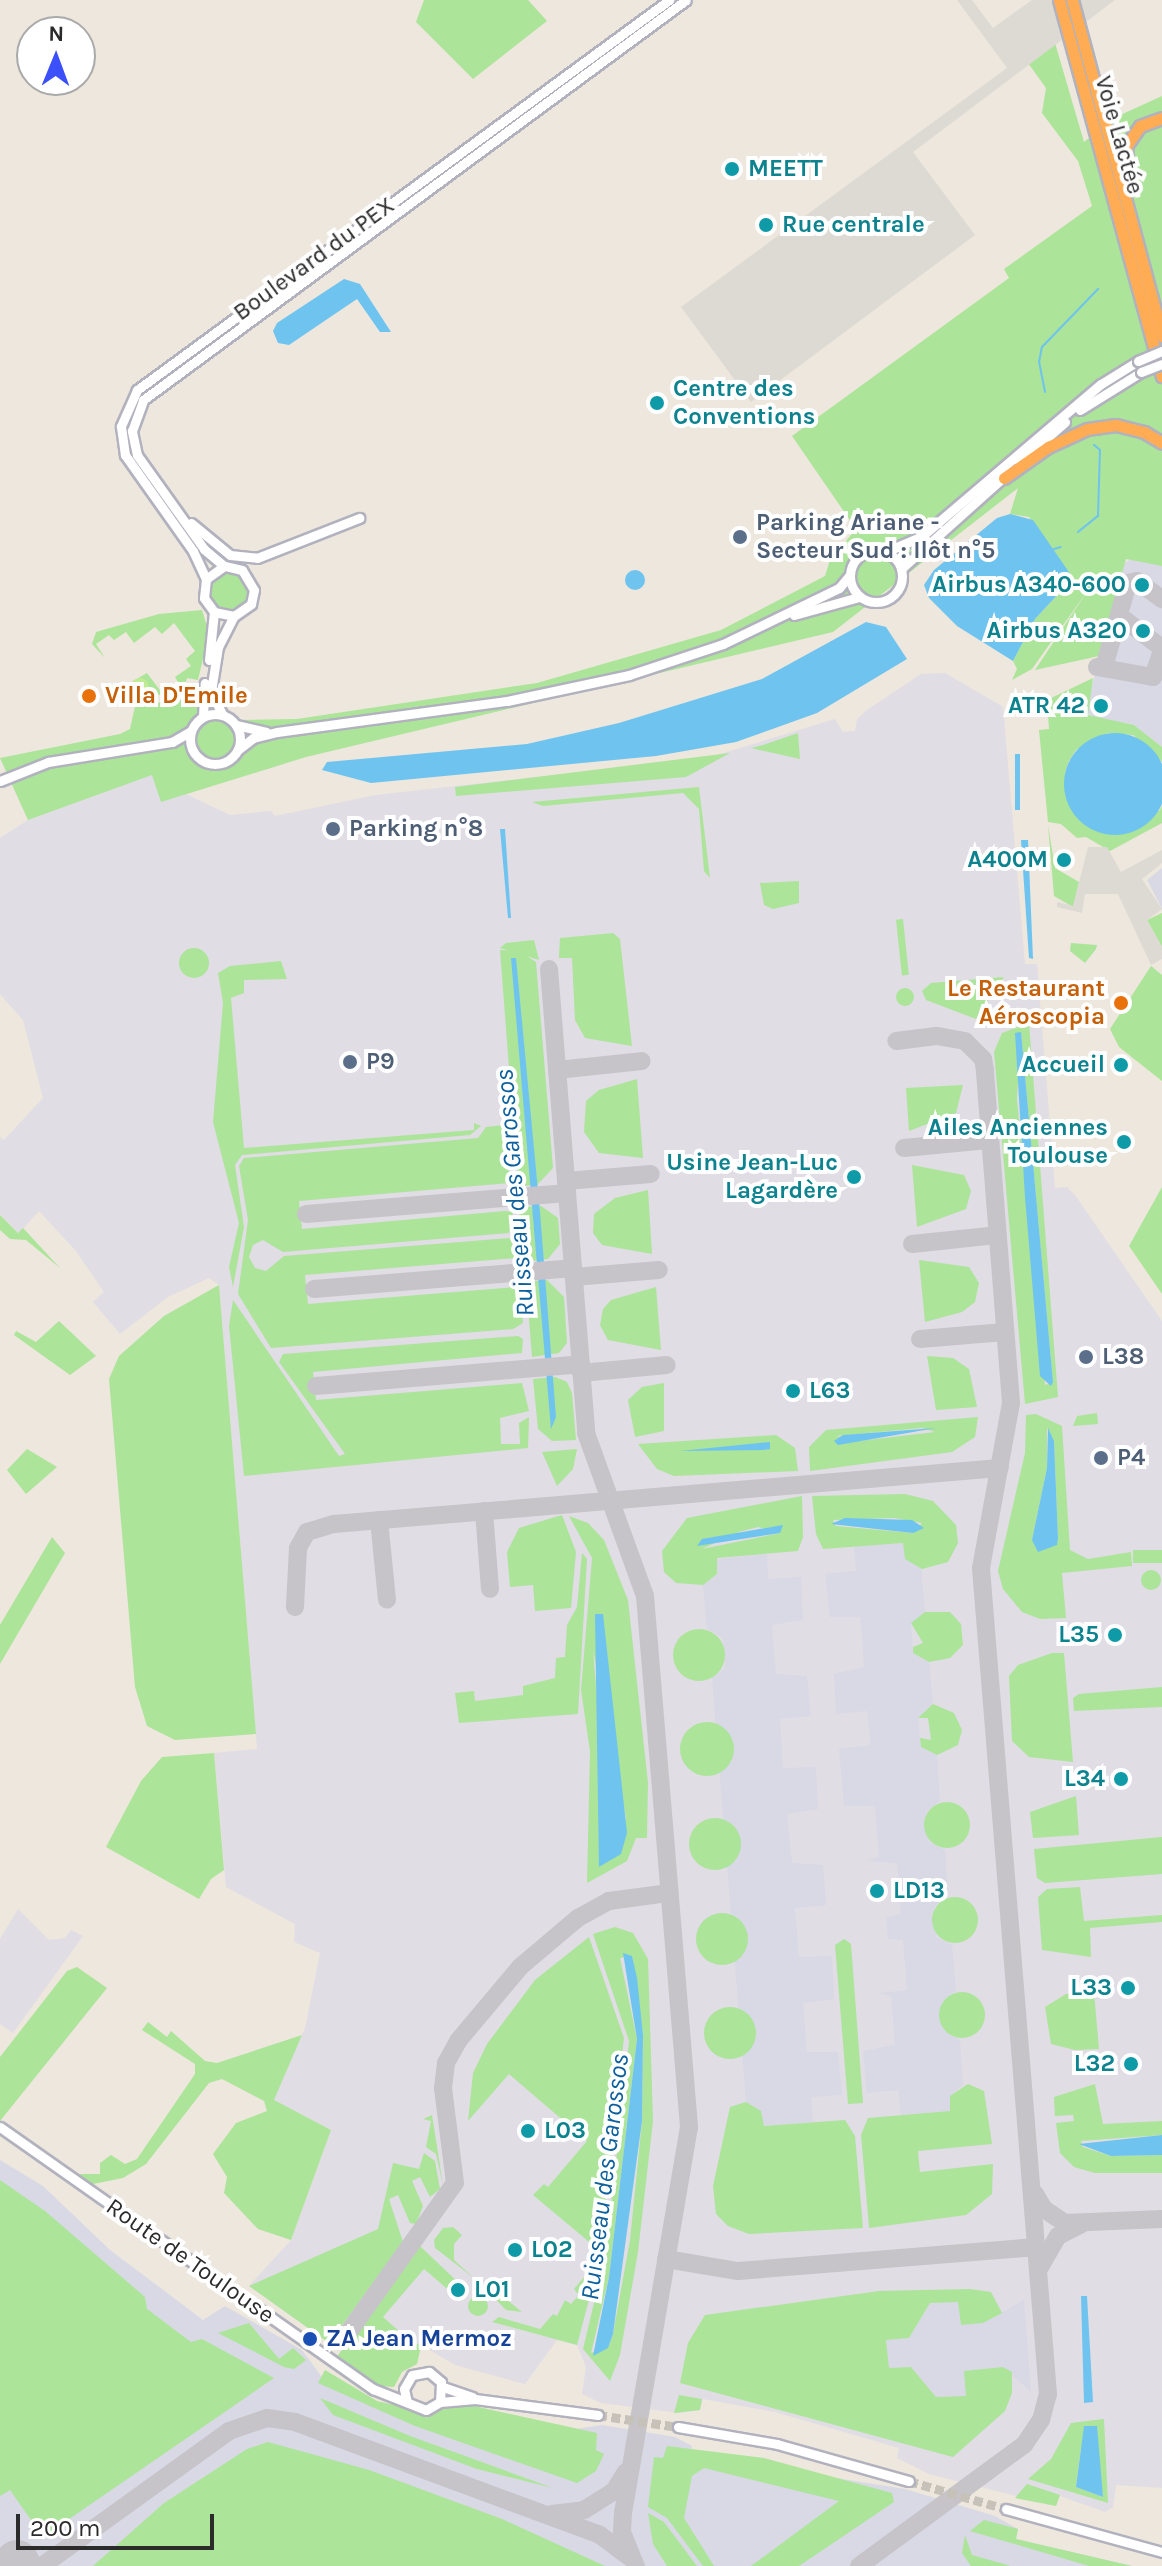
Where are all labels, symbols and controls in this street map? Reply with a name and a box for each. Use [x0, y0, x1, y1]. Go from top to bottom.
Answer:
north arrow [16, 16, 96, 96]
text: N [48, 21, 65, 47]
street label: Voie Lactée [1088, 73, 1150, 197]
place label: MEETT [748, 155, 823, 183]
marker: MEETT [723, 160, 741, 178]
street label: Boulevard du PEX [228, 191, 400, 327]
place label: Rue centrale [782, 211, 925, 239]
marker: Rue centrale [757, 216, 775, 234]
place label: Centre des Conventions [673, 375, 815, 431]
marker: Centre des Conventions [648, 394, 666, 412]
place label: Parking Ariane - Secteur Sud : Ilôt n°5 [756, 509, 995, 565]
marker: Parking Ariane - Secteur Sud : Ilôt n°5 [731, 528, 749, 546]
place label: Airbus A340-600 [932, 571, 1126, 599]
marker: Airbus A340-600 [1133, 576, 1151, 594]
place label: Airbus A320 [987, 617, 1127, 645]
marker: Airbus A320 [1134, 622, 1152, 640]
place label: Villa D'Emile [105, 682, 248, 710]
marker: Villa D'Emile [80, 687, 98, 705]
place label: ATR 42 [1008, 692, 1085, 720]
marker: ATR 42 [1092, 697, 1110, 715]
place label: Parking n°8 [349, 815, 483, 843]
marker: Parking n°8 [324, 820, 342, 838]
place label: A400M [967, 846, 1048, 874]
marker: A400M [1055, 851, 1073, 869]
place label: Le Restaurant Aéroscopia [947, 975, 1105, 1031]
marker: Le Restaurant Aéroscopia [1112, 994, 1130, 1012]
place label: P9 [366, 1048, 395, 1076]
place label: Accueil [1022, 1051, 1105, 1079]
marker: P9 [341, 1053, 359, 1071]
marker: Accueil [1112, 1056, 1130, 1074]
water label: Ruisseau des Garossos [489, 1068, 541, 1318]
place label: Ailes Anciennes Toulouse [928, 1114, 1108, 1170]
marker: Ailes Anciennes Toulouse [1115, 1133, 1133, 1151]
place label: Usine Jean-Luc Lagardère [666, 1149, 838, 1205]
marker: Usine Jean-Luc Lagardère [845, 1168, 863, 1186]
place label: L38 [1102, 1343, 1144, 1371]
marker: L38 [1077, 1348, 1095, 1366]
place label: L63 [809, 1377, 850, 1405]
marker: L63 [784, 1382, 802, 1400]
place label: P4 [1117, 1444, 1145, 1472]
marker: P4 [1092, 1449, 1110, 1467]
place label: L35 [1058, 1621, 1099, 1649]
marker: L35 [1106, 1626, 1124, 1644]
place label: L34 [1064, 1765, 1105, 1793]
marker: L34 [1112, 1770, 1130, 1788]
place label: LD13 [893, 1877, 945, 1905]
marker: LD13 [868, 1882, 886, 1900]
place label: L33 [1070, 1974, 1112, 2002]
marker: L33 [1119, 1979, 1137, 1997]
place label: L32 [1074, 2050, 1115, 2078]
water label: Ruisseau des Garossos [574, 2052, 636, 2302]
marker: L32 [1122, 2055, 1140, 2073]
place label: L03 [544, 2117, 586, 2145]
marker: L03 [519, 2122, 537, 2140]
street label: Route de Toulouse [100, 2192, 280, 2330]
place label: L02 [531, 2236, 573, 2264]
marker: L02 [506, 2241, 524, 2259]
place label: L01 [474, 2276, 510, 2304]
marker: L01 [449, 2281, 467, 2299]
place label: ZA Jean Mermoz [326, 2325, 512, 2353]
marker: ZA Jean Mermoz [301, 2330, 319, 2348]
scale bar [20, 2498, 218, 2548]
text: 200 m [30, 2514, 101, 2542]

